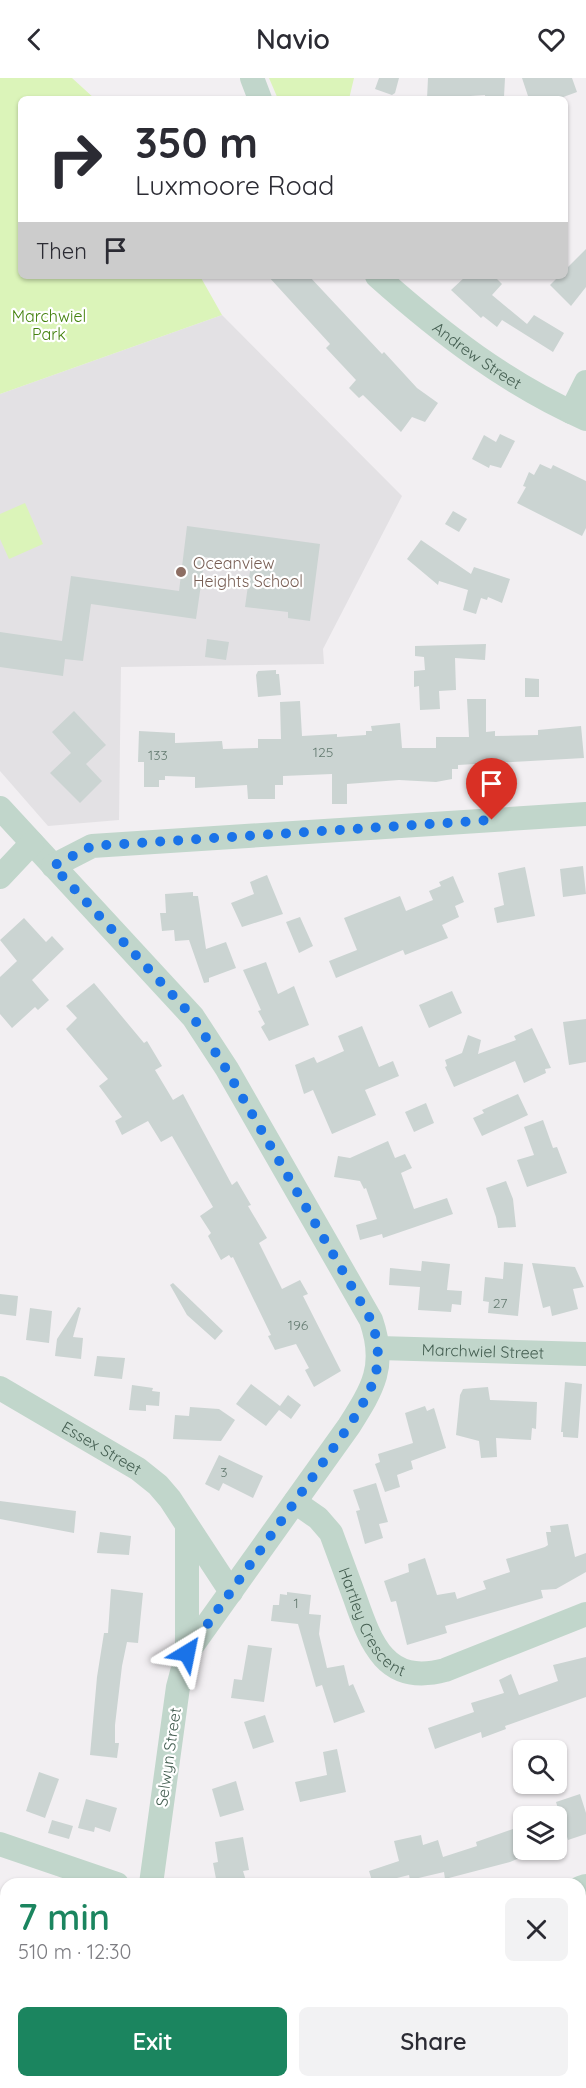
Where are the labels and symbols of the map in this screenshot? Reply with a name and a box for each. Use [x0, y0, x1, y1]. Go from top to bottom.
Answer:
park label: Marchwiel Park [12, 306, 86, 344]
street label: Andrew Street [429, 317, 525, 393]
place label: Oceanview Heights School [193, 553, 303, 591]
marker: Oceanview Heights School [174, 565, 188, 579]
house number: 125 [313, 743, 333, 761]
house number: 133 [148, 746, 168, 764]
pin [466, 758, 517, 820]
house number: 27 [493, 1294, 507, 1312]
house number: 196 [288, 1316, 309, 1334]
street label: Marchwiel Street [421, 1339, 544, 1363]
street label: Essex Street [58, 1417, 145, 1479]
house number: 3 [220, 1463, 228, 1481]
street label: Hartley Crescent [335, 1564, 408, 1680]
house number: 1 [293, 1594, 299, 1612]
position arrow [155, 1621, 219, 1685]
street label: Selwyn Street [151, 1706, 185, 1808]

